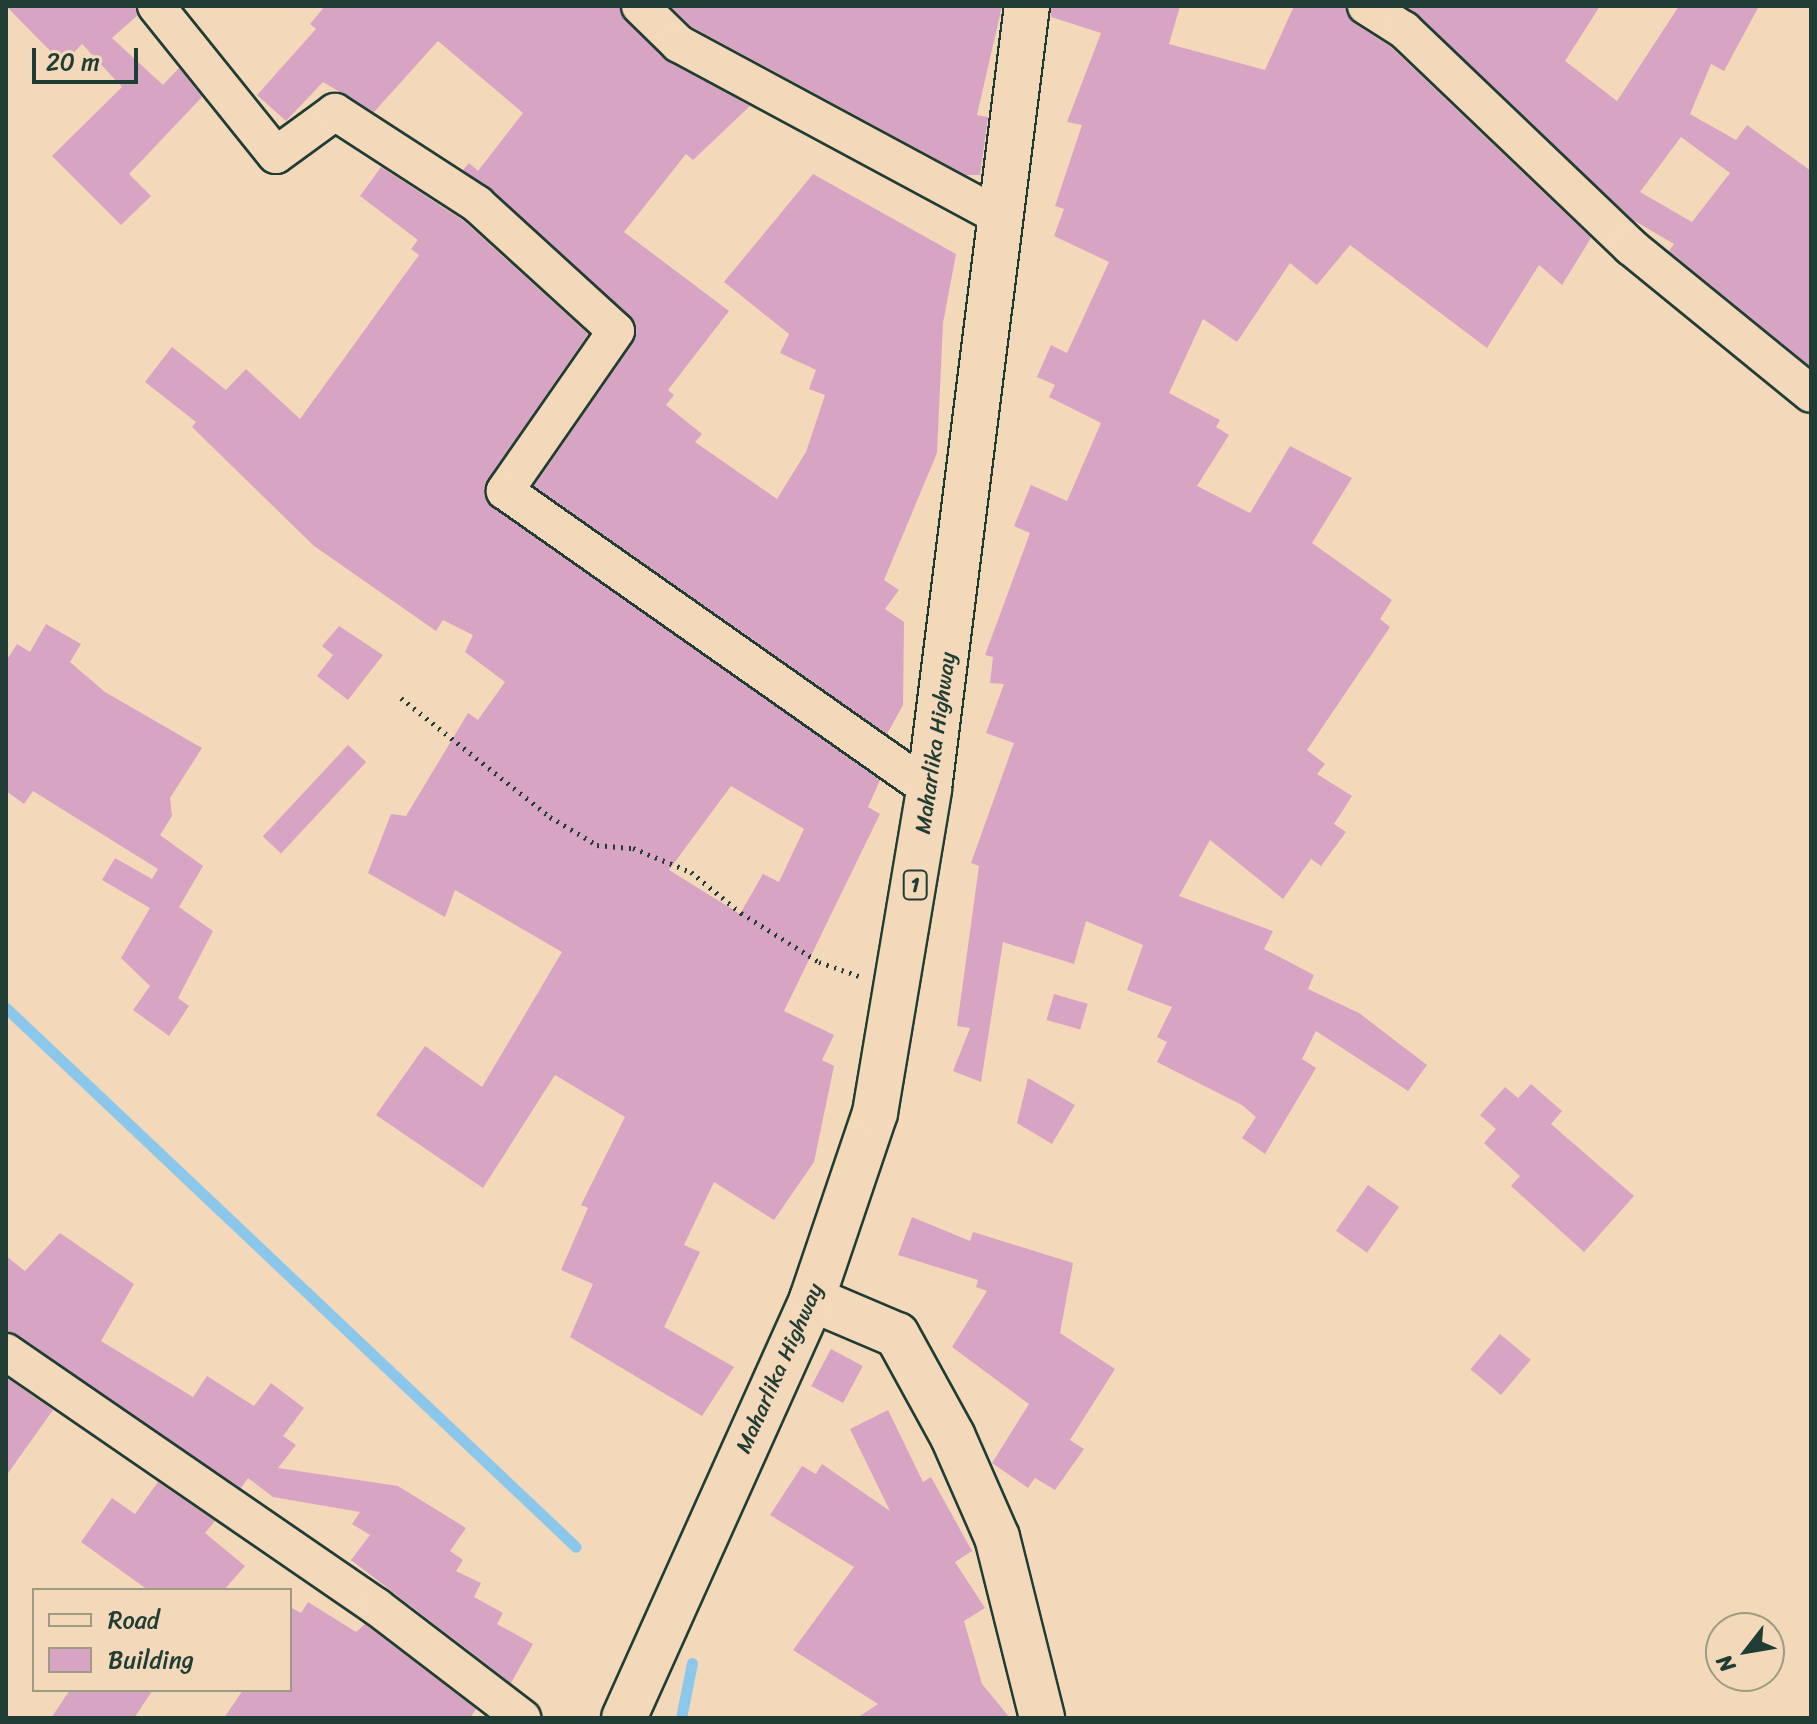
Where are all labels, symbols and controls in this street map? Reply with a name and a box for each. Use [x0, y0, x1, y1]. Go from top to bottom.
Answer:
scale bar [36, 32, 142, 82]
text: 20 m [46, 41, 100, 83]
street label: Maharlika Highway [909, 650, 961, 836]
road number: 1 [901, 869, 929, 901]
street label: Maharlika Highway [730, 1279, 828, 1457]
legend [32, 1588, 292, 1692]
text: Road [108, 1599, 159, 1641]
north arrow [1705, 1612, 1785, 1692]
text: Building [108, 1639, 194, 1681]
text: N [1705, 1647, 1746, 1680]

